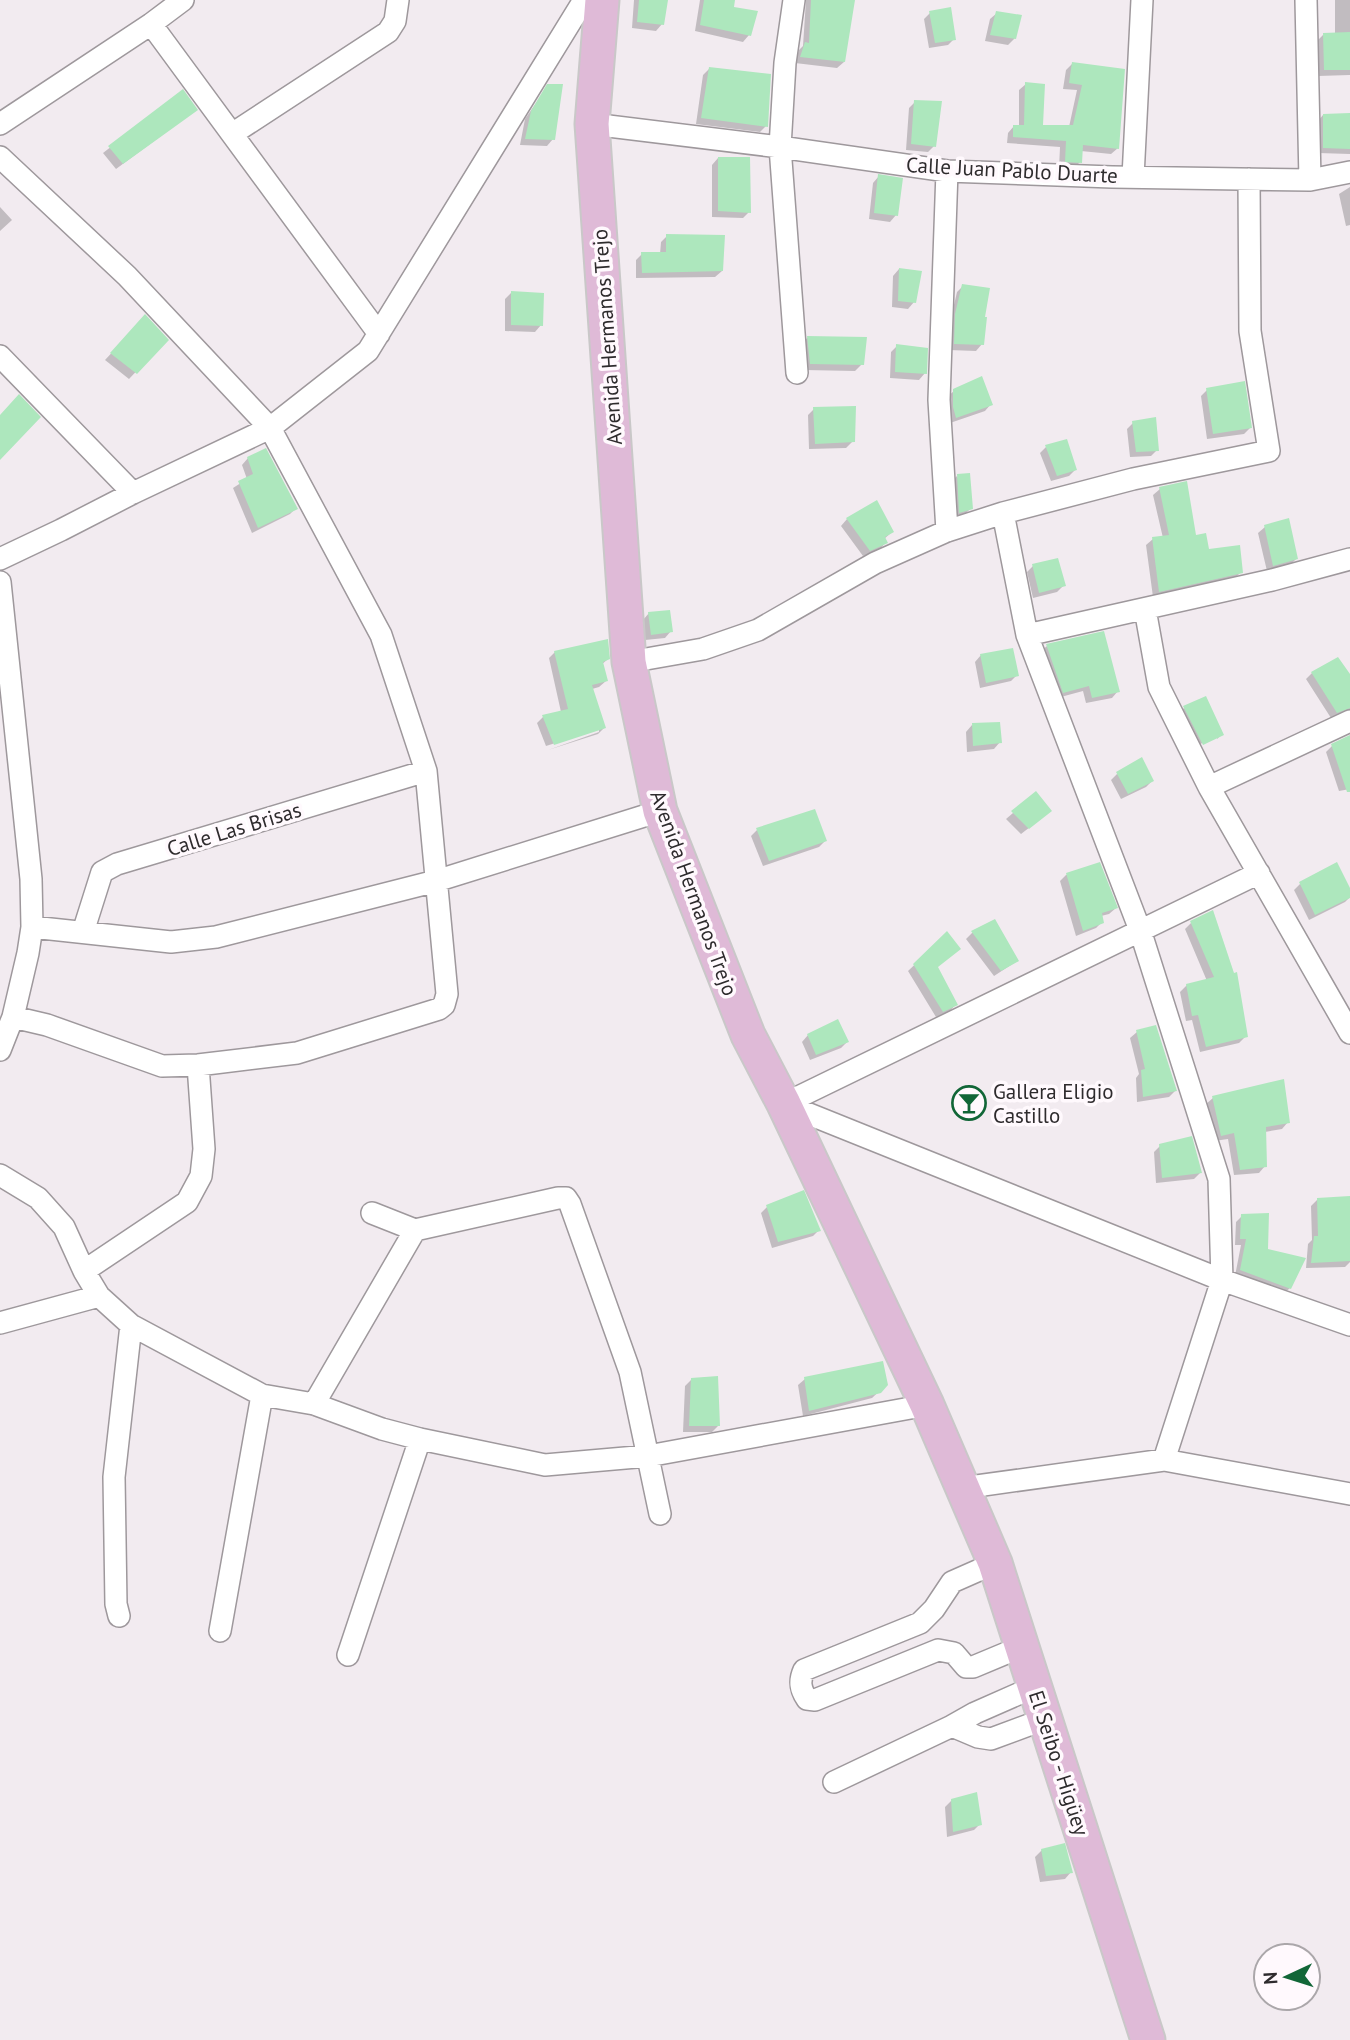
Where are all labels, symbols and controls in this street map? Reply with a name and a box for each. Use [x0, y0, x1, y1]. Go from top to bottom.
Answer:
street label: Calle Juan Pablo Duarte [905, 151, 1119, 189]
street label: Avenida Hermanos Trejo [586, 228, 628, 446]
street label: Avenida Hermanos Trejo [644, 787, 744, 999]
street label: Calle Las Brisas [164, 796, 304, 862]
place label: Gallera Eligio Castillo [993, 1078, 1114, 1129]
bar icon: Gallera Eligio Castillo [950, 1084, 988, 1122]
street label: El Seibo - Higüey [1023, 1687, 1095, 1839]
north arrow [1252, 1942, 1322, 2012]
text: N [1258, 1971, 1282, 1985]

